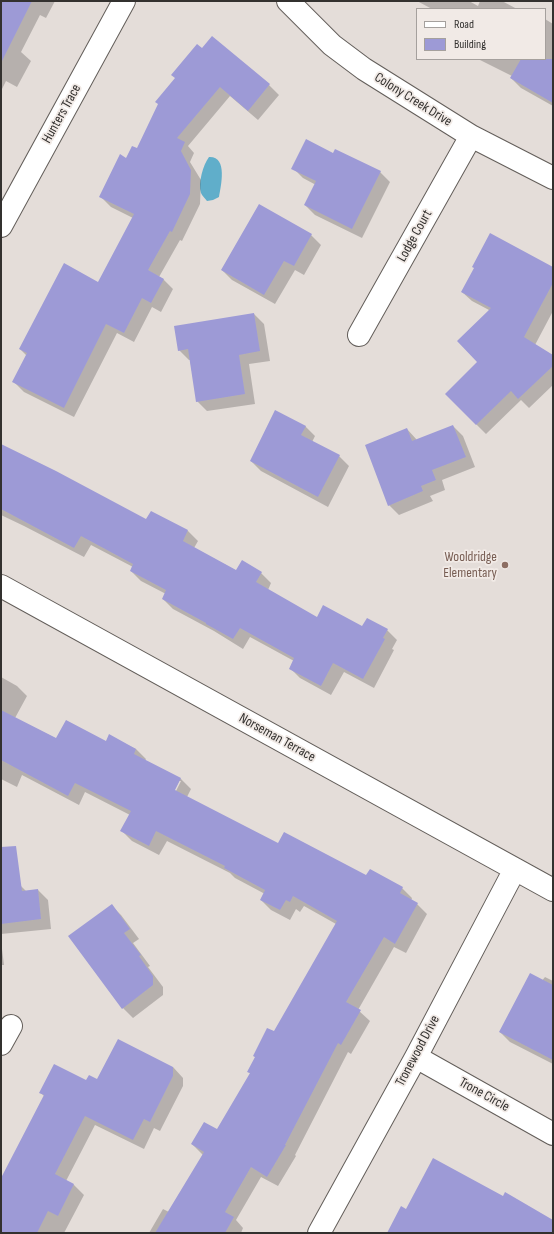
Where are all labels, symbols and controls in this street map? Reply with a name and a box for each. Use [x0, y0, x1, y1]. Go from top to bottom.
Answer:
legend [416, 8, 546, 60]
text: Road [454, 17, 474, 32]
text: Building [454, 37, 486, 52]
street label: Colony Creek Drive [371, 69, 455, 131]
street label: Hunters Trace [39, 82, 85, 146]
street label: Lodge Court [394, 207, 436, 265]
place label: Wooldridge Elementary [443, 549, 497, 582]
marker: Wooldridge Elementary [500, 560, 510, 570]
street label: Norseman Terrace [236, 710, 318, 766]
street label: Tronewood Drive [392, 1013, 444, 1089]
street label: Trone Circle [456, 1074, 512, 1116]

